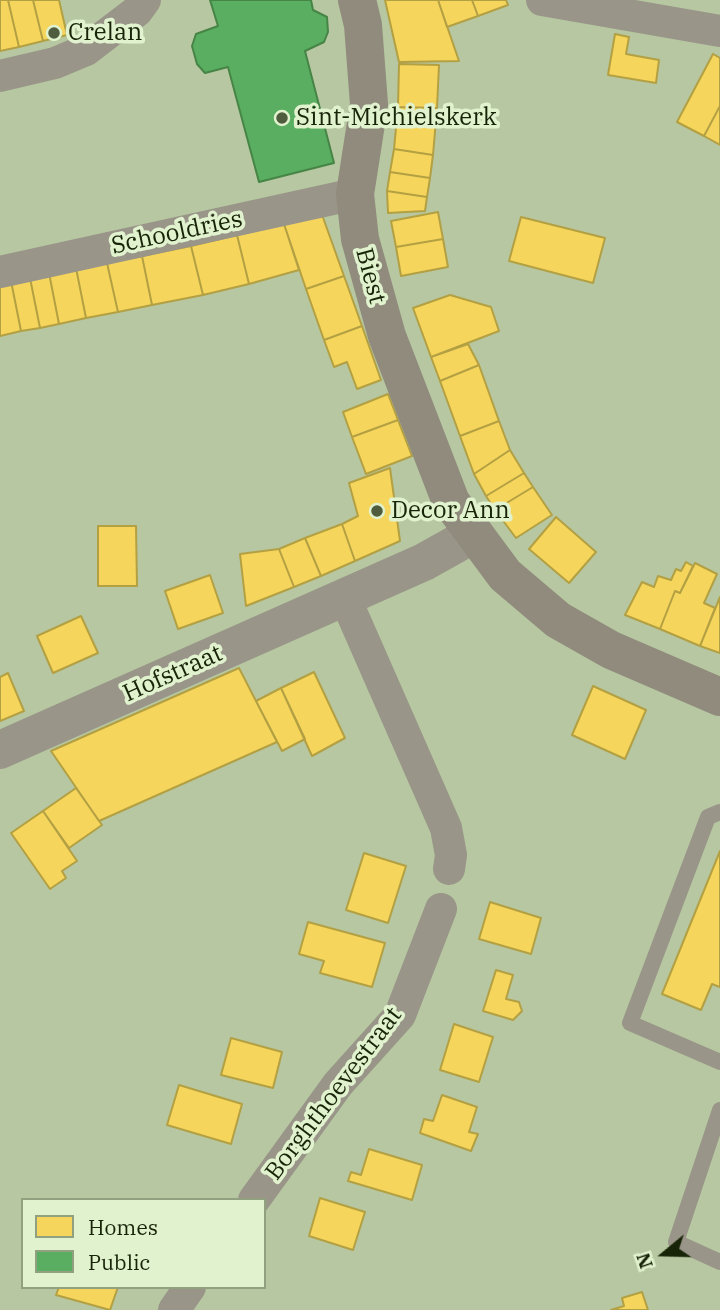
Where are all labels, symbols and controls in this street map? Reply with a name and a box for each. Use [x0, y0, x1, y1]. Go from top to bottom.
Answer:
place label: Crelan [68, 19, 142, 47]
marker: Crelan [46, 25, 62, 41]
place label: Sint-Michielskerk [296, 104, 497, 132]
marker: Sint-Michielskerk [274, 110, 290, 126]
street label: Schooldries [109, 205, 245, 261]
street label: Biest [349, 245, 391, 307]
place label: Decor Ann [391, 497, 510, 525]
marker: Decor Ann [369, 503, 385, 519]
street label: Hofstraat [119, 639, 227, 709]
street label: Borghthoevestraat [260, 1002, 408, 1186]
legend [21, 1198, 266, 1289]
text: Homes [88, 1213, 158, 1241]
north arrow [629, 1219, 699, 1289]
text: Public [88, 1248, 150, 1276]
text: N [630, 1250, 658, 1272]

